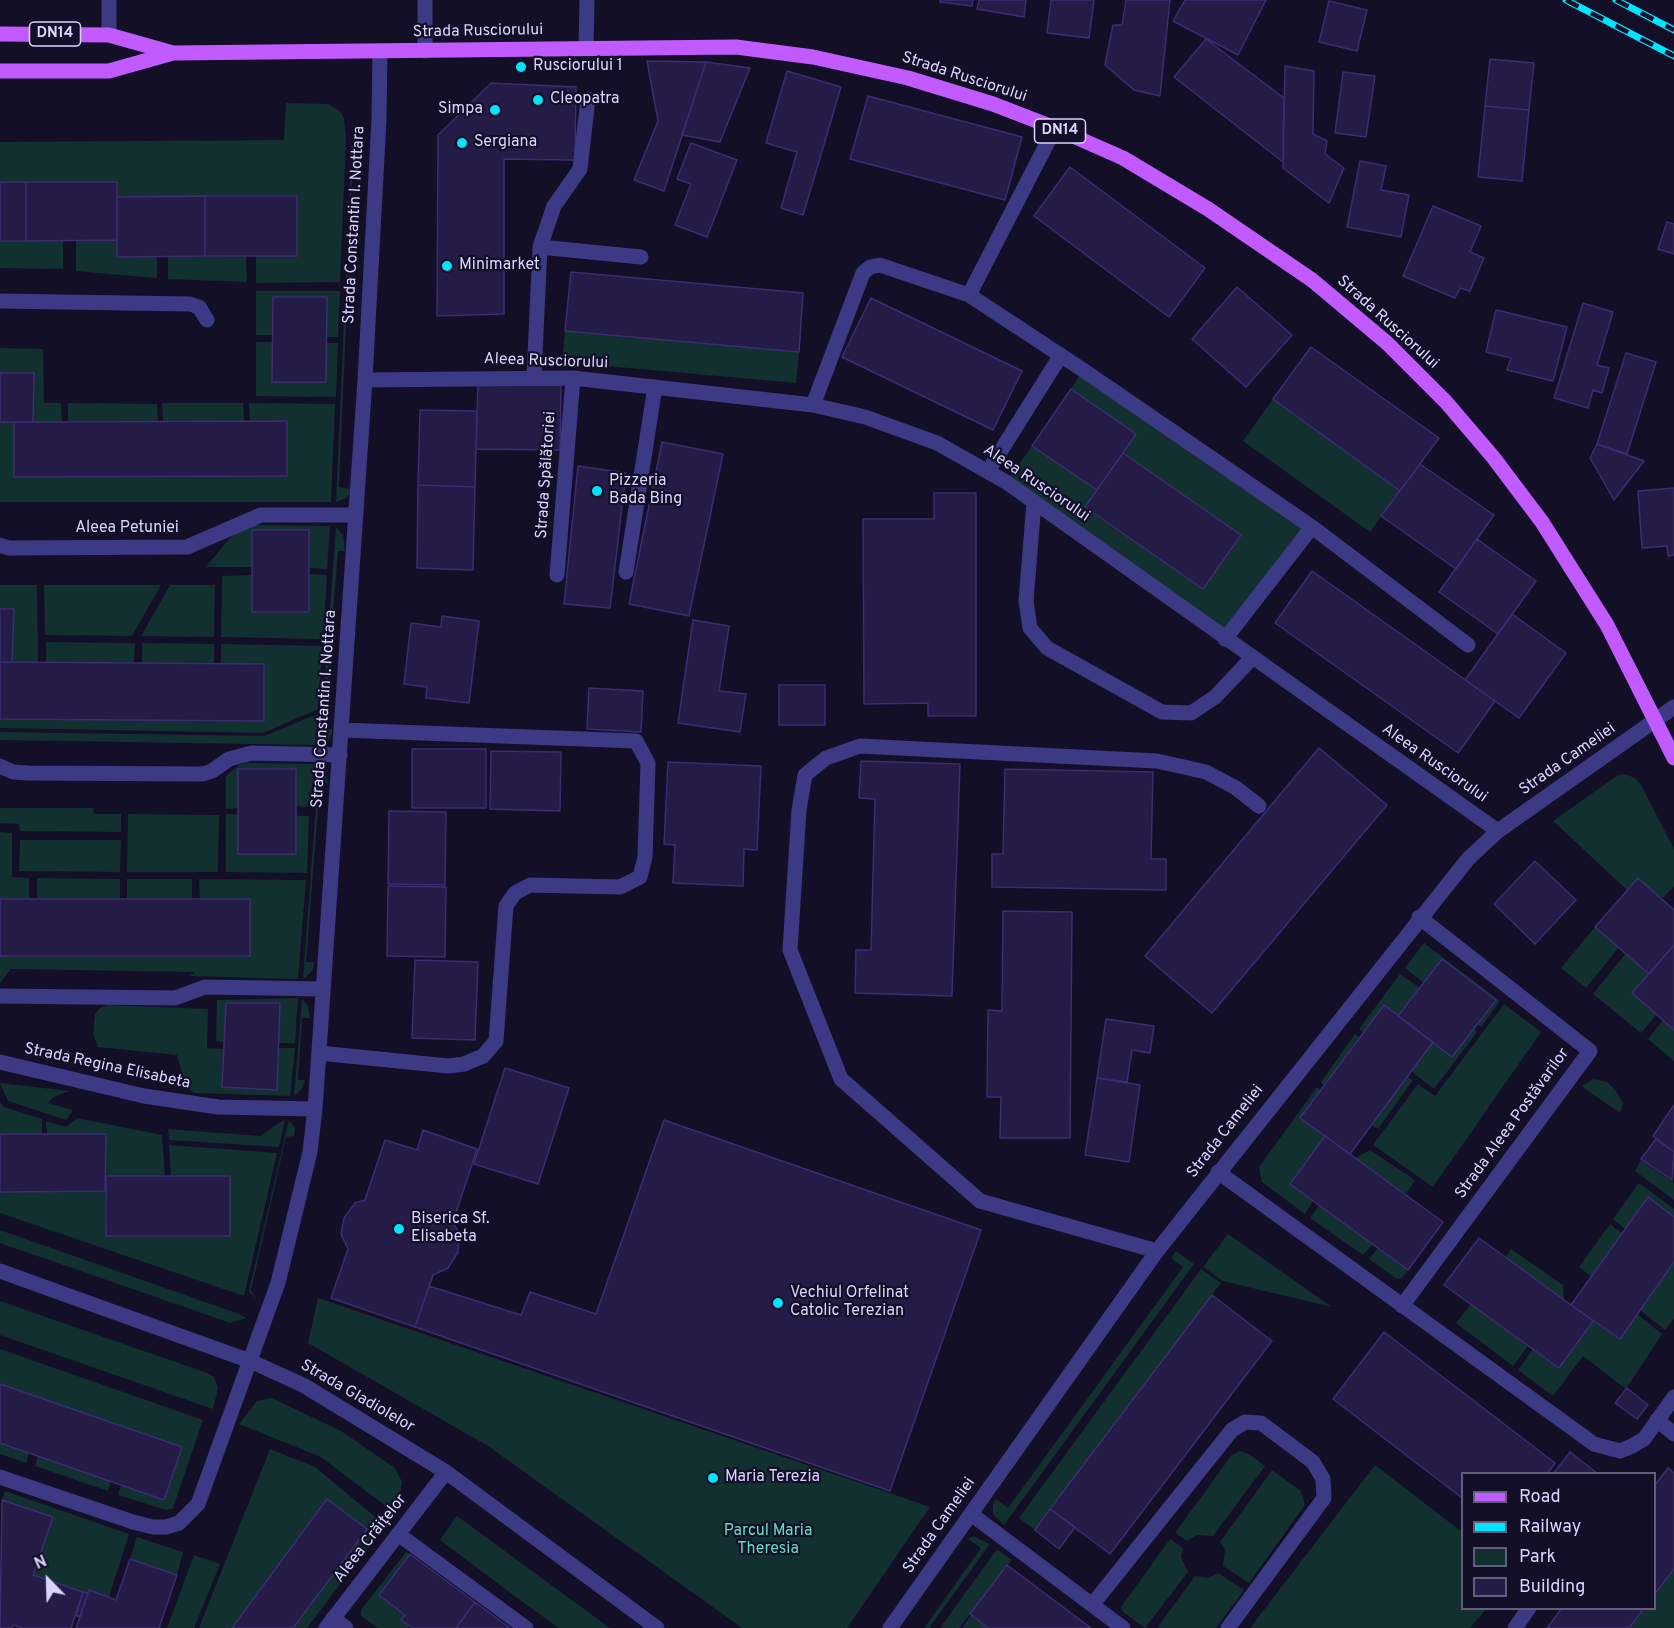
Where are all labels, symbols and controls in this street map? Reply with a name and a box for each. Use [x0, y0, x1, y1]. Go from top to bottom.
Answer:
street label: Strada Rusciorului [413, 21, 543, 43]
road number: DN14 [29, 22, 80, 46]
street label: Strada Rusciorului [899, 49, 1029, 107]
place label: Rusciorului 1 [533, 57, 623, 77]
marker: Rusciorului 1 [514, 60, 528, 74]
place label: Cleopatra [550, 90, 619, 110]
marker: Cleopatra [531, 93, 545, 107]
place label: Simpa [438, 100, 483, 120]
marker: Simpa [488, 103, 502, 117]
road number: DN14 [1034, 119, 1086, 143]
street label: Strada Constantin I. Nottara [340, 125, 370, 325]
place label: Sergiana [474, 133, 537, 153]
marker: Sergiana [455, 136, 469, 150]
place label: Minimarket [459, 256, 540, 276]
marker: Minimarket [440, 259, 454, 273]
street label: Strada Rusciorului [1332, 272, 1442, 374]
street label: Aleea Rusciorului [483, 350, 609, 374]
street label: Strada Spălătoriei [533, 411, 561, 539]
street label: Aleea Rusciorului [979, 441, 1093, 527]
place label: Pizzeria Bada Bing [609, 472, 682, 510]
marker: Pizzeria Bada Bing [590, 484, 604, 498]
street label: Aleea Petuniei [75, 519, 179, 539]
street label: Strada Constantin I. Nottara [308, 609, 342, 809]
street label: Aleea Rusciorului [1377, 720, 1491, 808]
street label: Strada Cameliei [1516, 720, 1620, 800]
street label: Strada Regina Elisabeta [22, 1040, 192, 1094]
street label: Strada Aleea Postăvarilor [1452, 1045, 1574, 1203]
street label: Strada Cameliei [1184, 1082, 1268, 1182]
place label: Biserica Sf. Elisabeta [411, 1210, 490, 1248]
marker: Biserica Sf. Elisabeta [392, 1222, 406, 1236]
place label: Vechiul Orfelinat Catolic Terezian [790, 1284, 909, 1322]
marker: Vechiul Orfelinat Catolic Terezian [771, 1296, 785, 1310]
street label: Strada Gladiolelor [297, 1357, 417, 1437]
place label: Maria Terezia [725, 1468, 820, 1488]
marker: Maria Terezia [706, 1471, 720, 1485]
legend [1461, 1472, 1656, 1610]
street label: Strada Cameliei [900, 1474, 980, 1578]
text: Road [1519, 1486, 1561, 1509]
street label: Aleea Crăițelor [330, 1491, 412, 1587]
text: Railway [1519, 1516, 1581, 1539]
park label: Parcul Maria Theresia [724, 1522, 812, 1560]
text: Park [1519, 1546, 1556, 1569]
north arrow [18, 1550, 78, 1610]
text: N [32, 1552, 50, 1575]
text: Building [1519, 1576, 1585, 1599]

